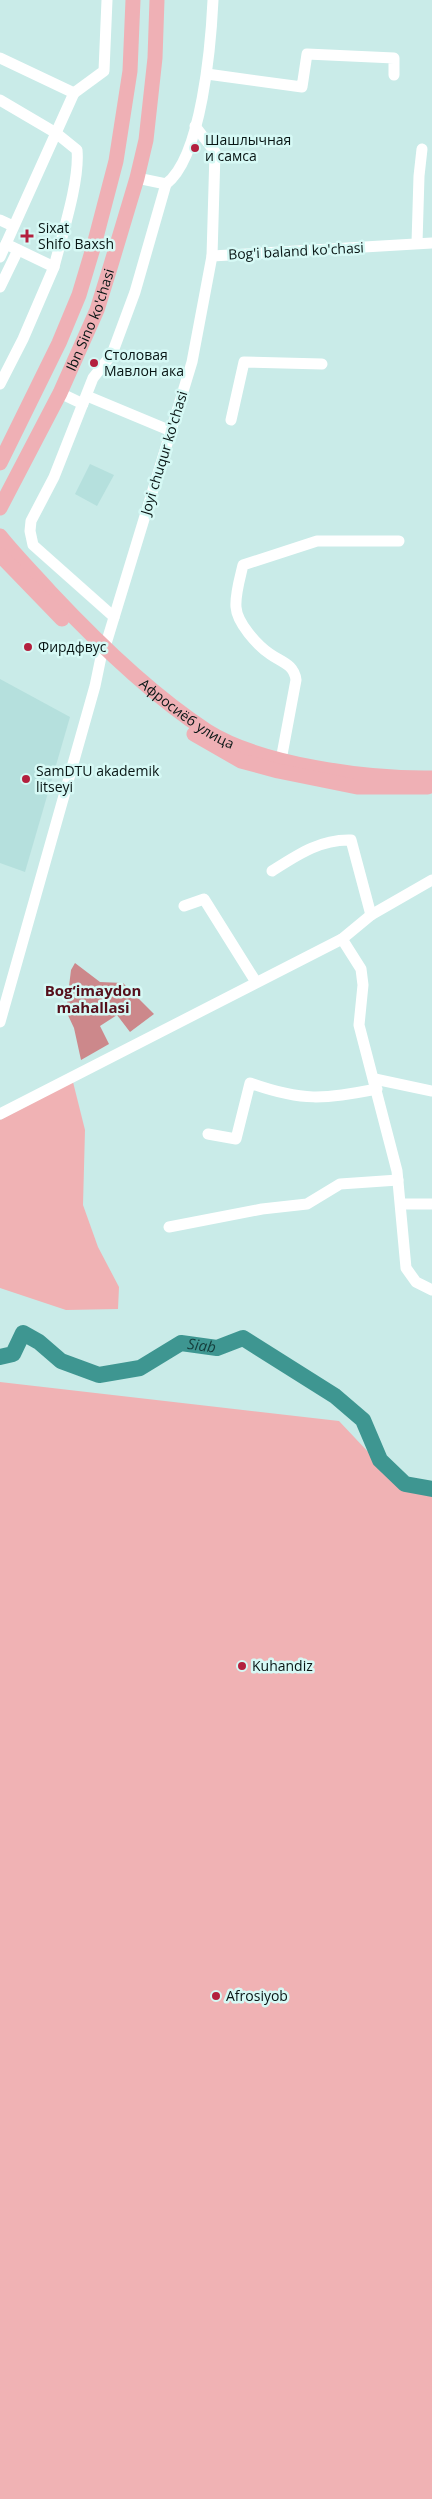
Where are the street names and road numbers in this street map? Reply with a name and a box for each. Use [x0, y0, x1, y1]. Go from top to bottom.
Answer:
street label: Bog'i baland ko'chasi [228, 237, 364, 264]
street label: Ibn Sino ko'chasi [61, 266, 118, 374]
street label: Joyi chuqur ko'chasi [135, 388, 191, 519]
street label: Афросиёб улица [136, 674, 237, 753]

